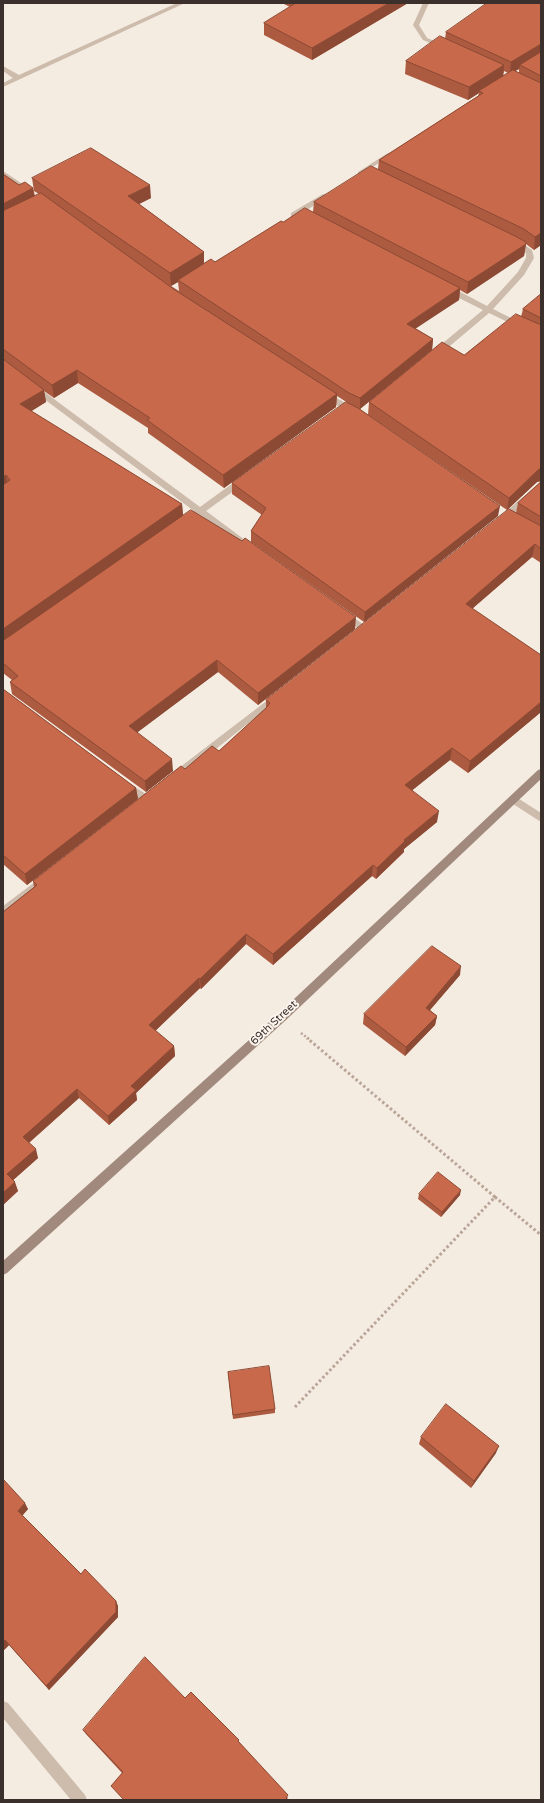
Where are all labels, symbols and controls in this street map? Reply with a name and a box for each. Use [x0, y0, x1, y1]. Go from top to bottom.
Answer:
street label: 69th Street [248, 998, 300, 1048]

